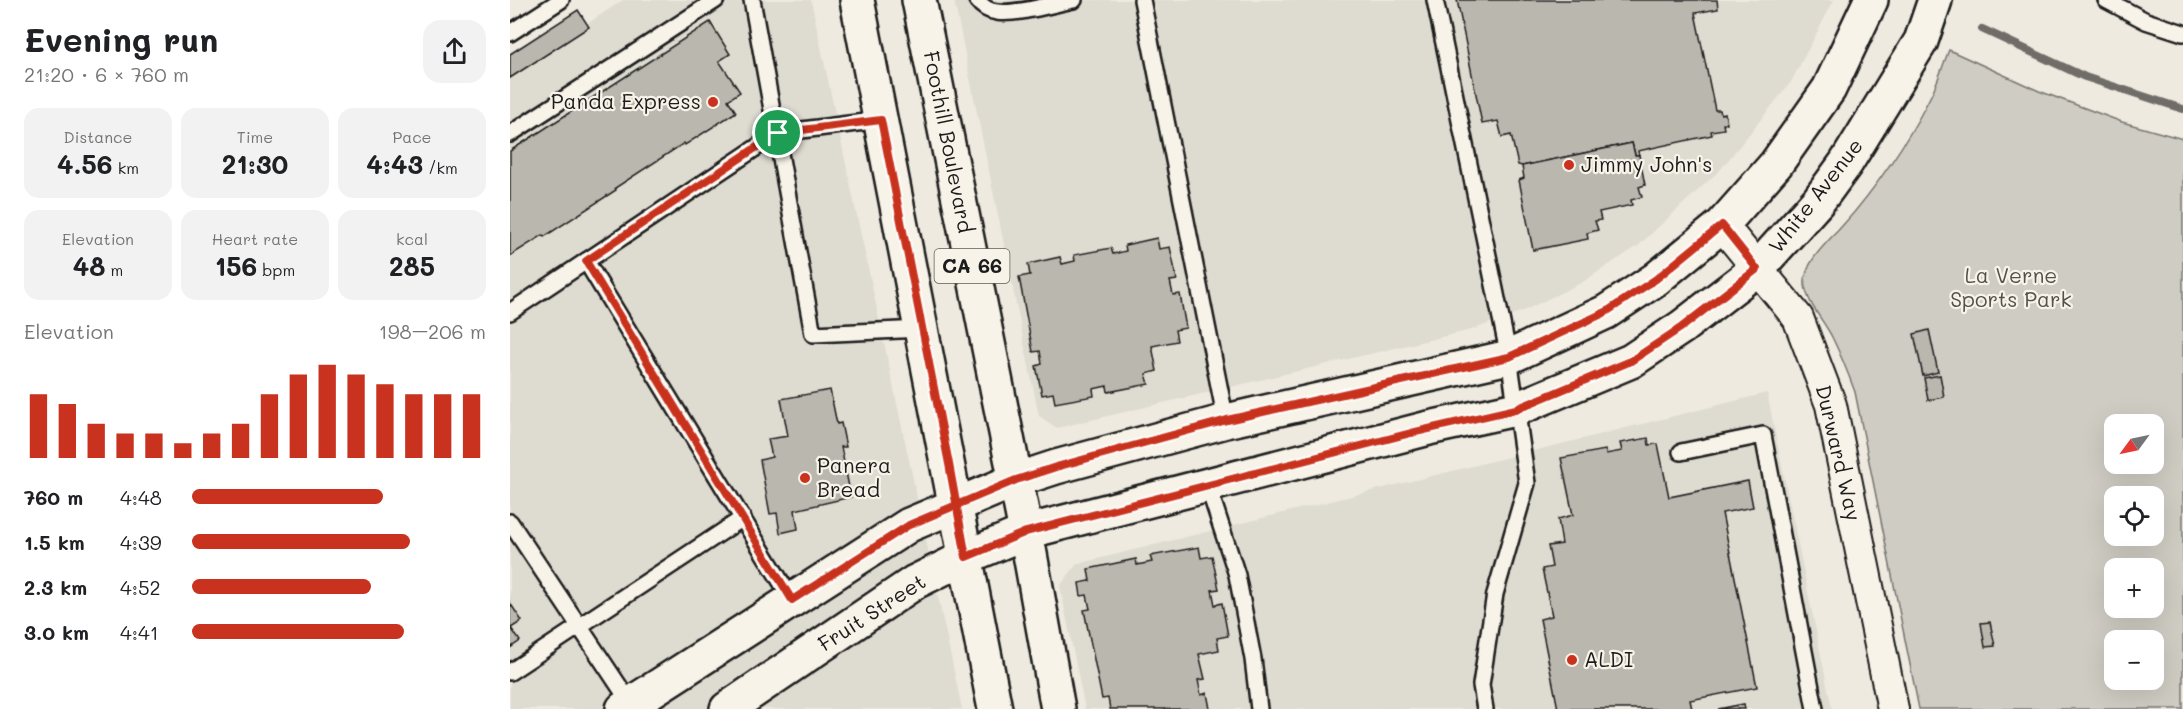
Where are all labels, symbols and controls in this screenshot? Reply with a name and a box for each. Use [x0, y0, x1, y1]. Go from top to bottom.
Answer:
text: Evening run [24, 17, 218, 60]
button: share [423, 20, 486, 83]
street label: Foothill Boulevard [919, 48, 980, 235]
text: 21:20 · 6 × 760 m [24, 61, 189, 87]
place label: Panda Express [551, 87, 701, 114]
marker: Panda Express [706, 95, 720, 109]
pin [752, 107, 803, 158]
icon: arrive [761, 116, 794, 149]
text: Distance [64, 126, 132, 147]
text: Time [237, 126, 273, 147]
text: Pace [392, 126, 432, 147]
street label: White Avenue [1762, 132, 1868, 258]
text: 4.56 [57, 147, 113, 181]
text: 21:30 [222, 147, 288, 181]
text: 4:43 [366, 147, 423, 181]
place label: Jimmy John's [1581, 150, 1712, 177]
text: km [113, 157, 139, 178]
text: /km [423, 157, 458, 178]
marker: Jimmy John's [1562, 158, 1576, 172]
text: Elevation [62, 228, 134, 249]
text: Heart rate [212, 228, 298, 249]
text: kcal [396, 228, 428, 249]
text: 48 [73, 249, 105, 283]
text: 156 [215, 249, 257, 283]
text: 285 [389, 249, 435, 283]
road number: CA 66 [934, 249, 1010, 283]
text: m [105, 259, 123, 280]
text: bpm [257, 259, 295, 280]
park label: La Verne Sports Park [1950, 261, 2072, 312]
text: Elevation [24, 318, 114, 344]
text: 198–206 m [379, 318, 486, 344]
street label: Durward Way [1811, 382, 1868, 523]
north arrow [2104, 414, 2164, 474]
map controls [2104, 414, 2164, 690]
place label: Panera Bread [817, 451, 891, 502]
marker: Panera Bread [798, 471, 812, 485]
text: 760 m [24, 484, 83, 510]
text: 4:48 [120, 484, 162, 510]
button: locate [2104, 486, 2164, 546]
text: 1.5 km [24, 529, 85, 555]
text: 4:39 [120, 529, 161, 555]
button: + [2104, 558, 2164, 618]
street label: Fruit Street [812, 567, 930, 657]
text: 2.3 km [24, 574, 87, 600]
text: 4:52 [120, 574, 161, 600]
text: 3.0 km [24, 619, 89, 645]
text: 4:41 [120, 619, 159, 645]
button: − [2104, 630, 2164, 690]
place label: ALDI [1584, 645, 1633, 672]
marker: ALDI [1565, 653, 1579, 667]

